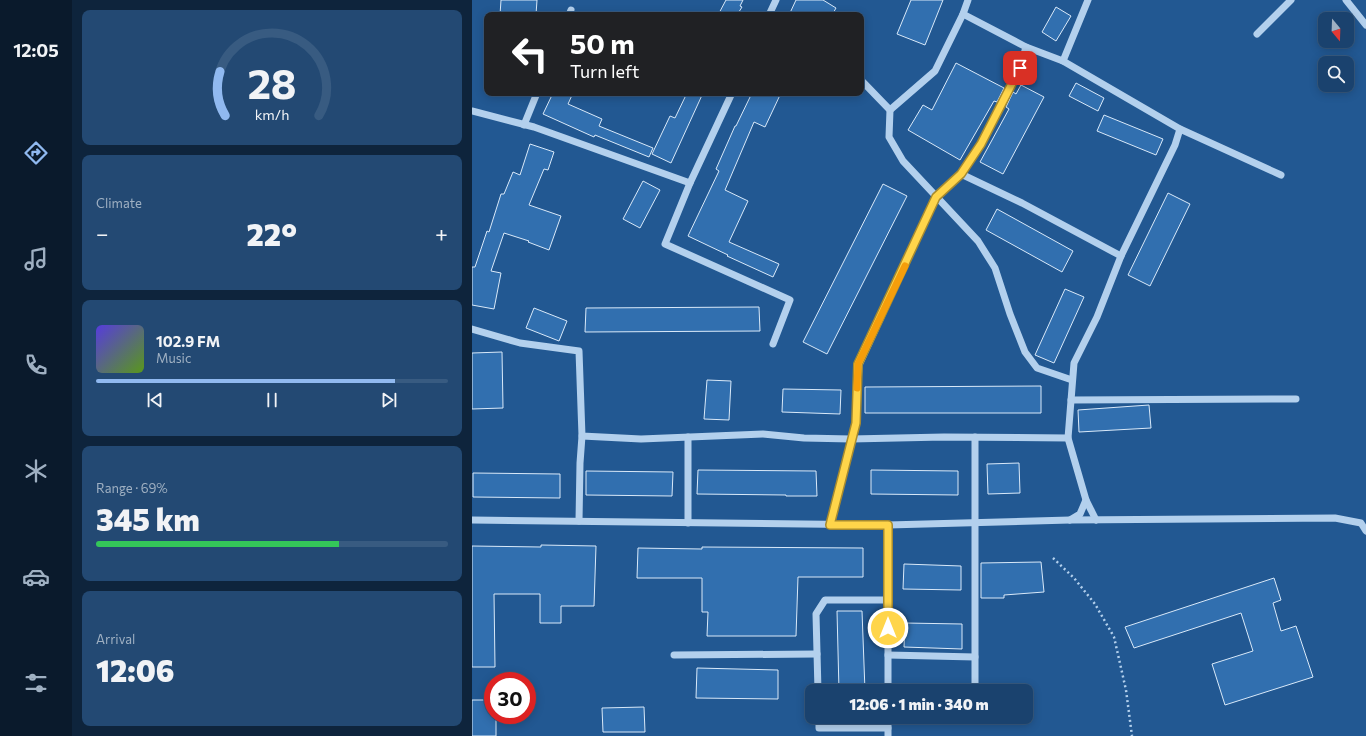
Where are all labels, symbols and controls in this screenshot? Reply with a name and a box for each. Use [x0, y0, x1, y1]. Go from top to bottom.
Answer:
north arrow [1318, 12, 1354, 48]
map controls [1318, 12, 1354, 92]
text: 50 m [570, 26, 635, 60]
icon: left [504, 28, 556, 80]
text: 12:05 [13, 39, 59, 61]
pin [1003, 51, 1037, 85]
text: 28 [247, 56, 297, 107]
button: search [1318, 56, 1354, 92]
icon: arrive [1009, 57, 1031, 79]
text: Turn left [570, 60, 639, 82]
text: km/h [255, 104, 289, 122]
icon: directions [22, 139, 50, 167]
text: Climate [96, 195, 142, 211]
text: 22° [247, 215, 297, 252]
text: − [96, 220, 109, 247]
text: + [435, 220, 448, 247]
icon: music [22, 245, 50, 273]
text: 102.9 FM [156, 332, 220, 350]
text: Music [156, 350, 191, 366]
icon: phone [22, 351, 50, 379]
icon: previous [144, 389, 166, 411]
icon: pause [261, 389, 283, 411]
icon: next [378, 389, 400, 411]
icon: climate [22, 457, 50, 485]
text: Range · 69% [96, 480, 168, 496]
text: 345 km [96, 500, 200, 537]
icon: car [22, 563, 50, 591]
position arrow [867, 607, 909, 649]
text: Arrival [96, 631, 135, 647]
text: 12:06 [96, 651, 175, 688]
icon: filters [22, 669, 50, 697]
speed limit sign: 30 [484, 672, 536, 724]
text: 12:06 · 1 min · 340 m [849, 695, 989, 713]

